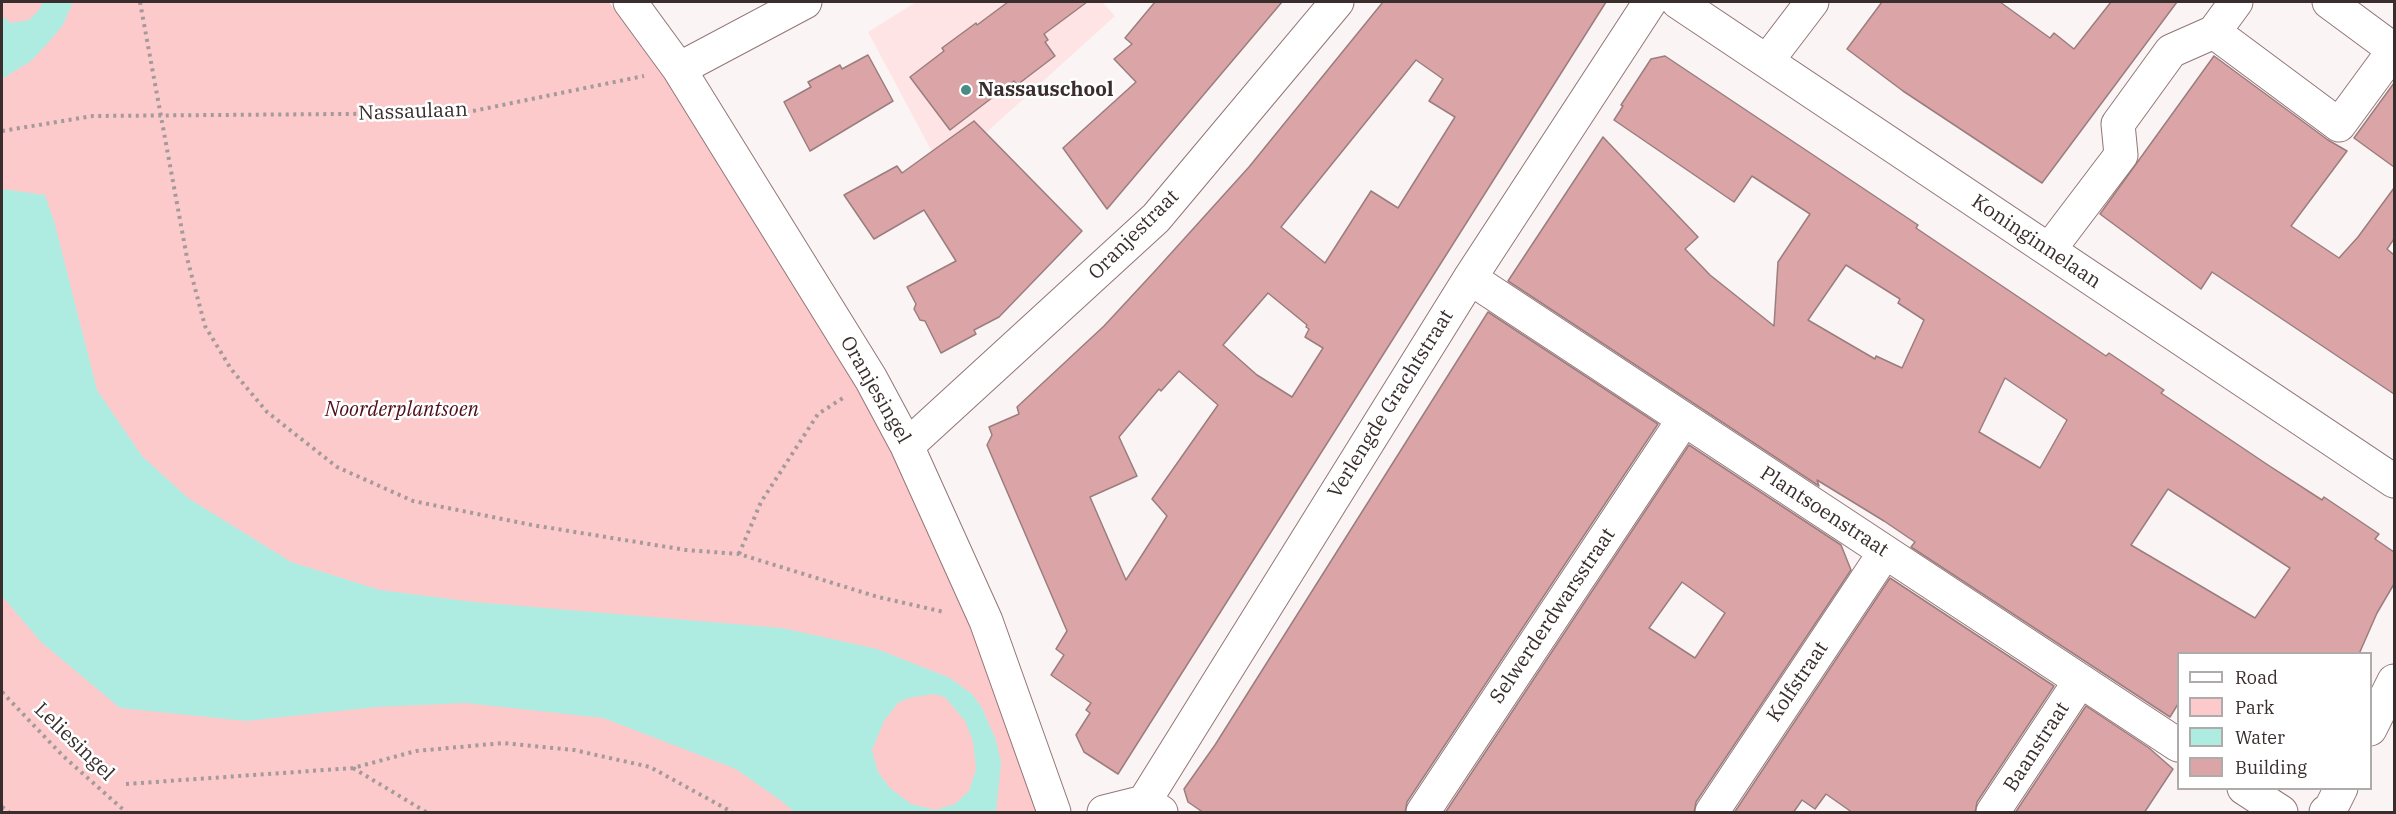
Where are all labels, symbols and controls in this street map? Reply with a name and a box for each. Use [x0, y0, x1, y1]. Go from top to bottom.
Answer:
place label: Nassauschool [978, 78, 1113, 102]
marker: Nassauschool [959, 83, 973, 97]
street label: Nassaulaan [358, 98, 468, 126]
street label: Oranjestraat [1084, 185, 1184, 285]
street label: Koninginnelaan [1967, 190, 2105, 294]
street label: Verlengde Grachtstraat [1323, 305, 1459, 503]
street label: Oranjesingel [835, 332, 915, 448]
park label: Noorderplantsoen [325, 398, 479, 422]
street label: Plantsoenstraat [1755, 462, 1893, 562]
street label: Selwerderdwarsstraat [1485, 524, 1621, 708]
street label: Kolfstraat [1762, 637, 1834, 727]
legend [2177, 652, 2372, 790]
text: Road [2235, 666, 2278, 689]
text: Park [2235, 696, 2274, 719]
street label: Leliesingel [29, 698, 119, 786]
street label: Baanstraat [1999, 698, 2075, 796]
text: Water [2235, 726, 2285, 749]
text: Building [2235, 756, 2307, 779]

